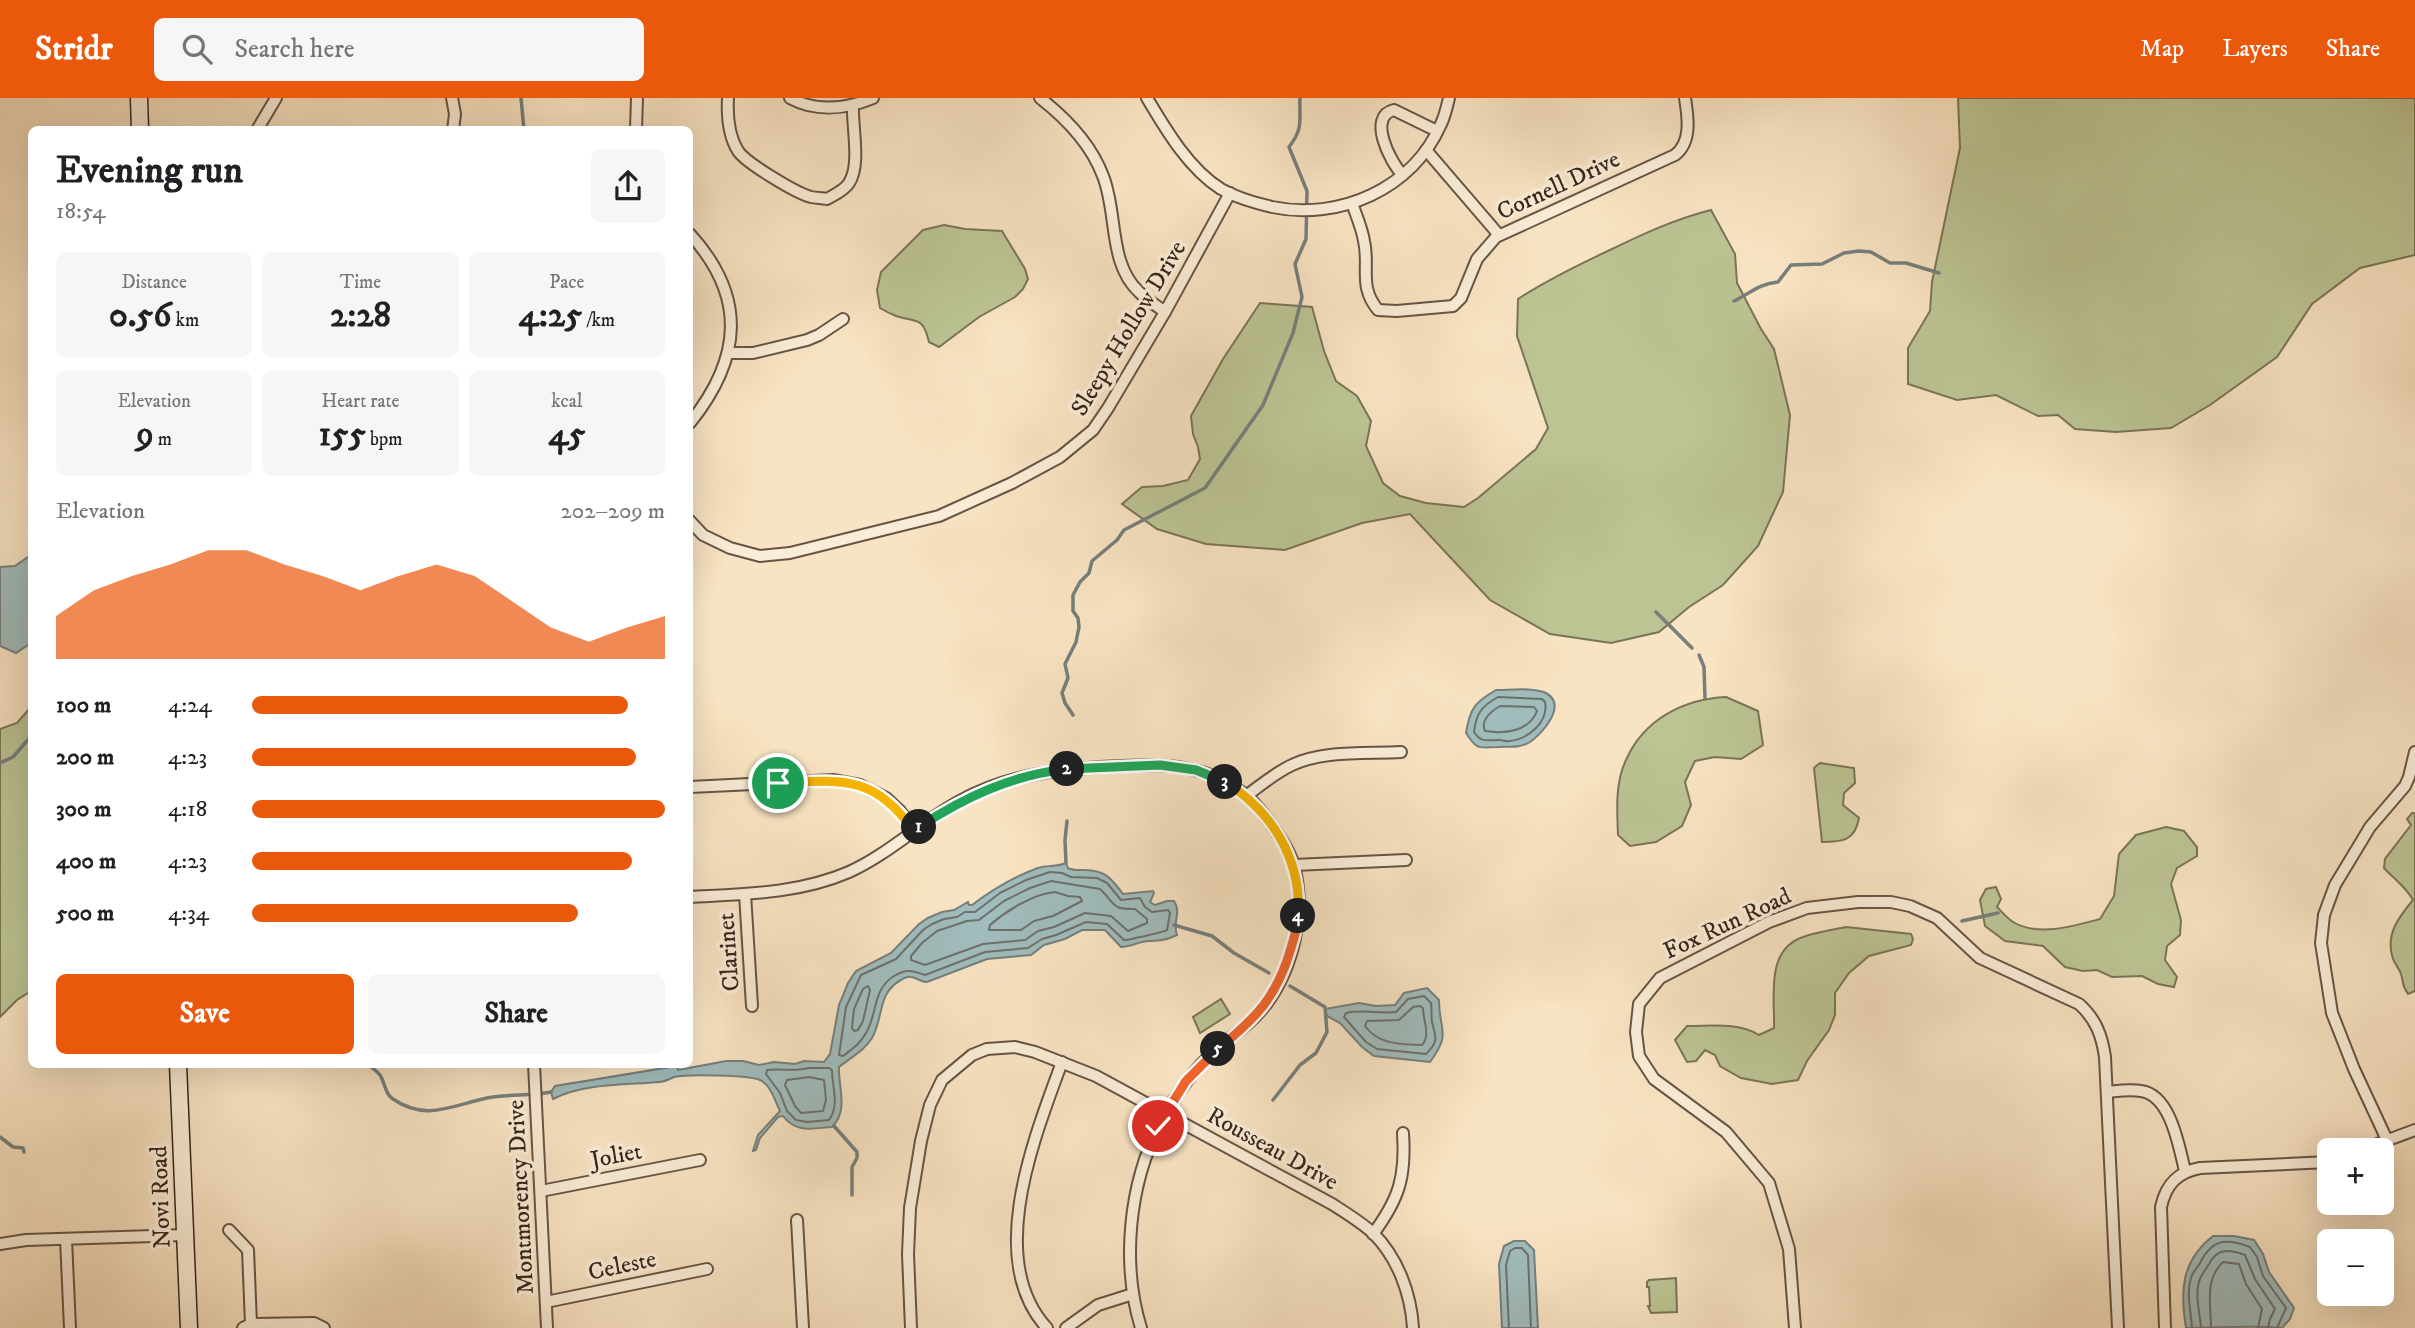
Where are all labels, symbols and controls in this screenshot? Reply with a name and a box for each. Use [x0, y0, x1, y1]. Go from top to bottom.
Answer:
search box [154, 18, 644, 81]
text: Stridr [35, 29, 112, 70]
icon: search [178, 30, 216, 68]
text: Search here [234, 33, 355, 66]
text: Map [2140, 34, 2184, 64]
text: Layers [2222, 34, 2288, 64]
text: Share [2326, 34, 2380, 64]
street label: Cornell Drive [1492, 144, 1625, 227]
text: Evening run [56, 147, 243, 195]
button: share [591, 149, 665, 223]
text: 18:54 [56, 197, 105, 226]
street label: Sleepy Hollow Drive [1065, 235, 1193, 422]
text: Distance [121, 271, 187, 294]
text: Time [340, 271, 381, 294]
text: Pace [549, 271, 584, 294]
text: 0.56 [109, 294, 171, 338]
text: 2:28 [330, 294, 391, 338]
text: 4:25 [519, 294, 582, 338]
text: km [171, 309, 199, 332]
text: /km [582, 309, 615, 332]
text: Elevation [117, 390, 191, 413]
text: Heart rate [322, 390, 399, 413]
text: kcal [551, 390, 582, 413]
text: 9 [136, 413, 154, 457]
text: 155 [318, 413, 366, 457]
text: 45 [548, 413, 585, 457]
text: m [154, 428, 172, 451]
text: bpm [366, 428, 403, 451]
text: Elevation [56, 497, 145, 526]
text: 202–209 m [561, 497, 665, 526]
text: 100 m [56, 691, 111, 720]
text: 4:24 [168, 691, 212, 720]
text: 200 m [56, 743, 114, 772]
text: 4:23 [168, 743, 207, 772]
pin: 2 [1050, 752, 1084, 786]
pin [748, 753, 808, 813]
text: 2 [1062, 757, 1071, 780]
icon: arrive [759, 764, 797, 802]
pin: 3 [1208, 764, 1242, 800]
text: 3 [1221, 770, 1228, 793]
text: 300 m [56, 795, 112, 824]
text: 4:18 [168, 795, 207, 824]
pin: 1 [902, 810, 936, 844]
text: 1 [915, 815, 922, 838]
text: 400 m [56, 847, 116, 876]
text: 4:23 [168, 847, 207, 876]
street label: Fox Run Road [1659, 881, 1796, 967]
pin: 4 [1280, 898, 1316, 934]
text: 500 m [56, 899, 114, 928]
text: 4:34 [168, 899, 209, 928]
text: 4 [1292, 904, 1303, 927]
street label: Clarinet [711, 911, 747, 992]
button: Save [56, 974, 354, 1054]
button: Share [368, 974, 665, 1054]
pin: 5 [1200, 1032, 1236, 1066]
text: 5 [1213, 1037, 1222, 1060]
pin [1128, 1096, 1188, 1156]
street label: Montmorency Drive [501, 1099, 541, 1295]
street label: Rousseau Drive [1202, 1100, 1343, 1197]
icon: check [1139, 1107, 1177, 1145]
street label: Joliet [586, 1136, 645, 1176]
map controls [2317, 1138, 2394, 1306]
button: + [2317, 1138, 2394, 1215]
street label: Novi Road [144, 1145, 178, 1249]
button: − [2317, 1229, 2394, 1306]
street label: Celeste [586, 1244, 659, 1288]

